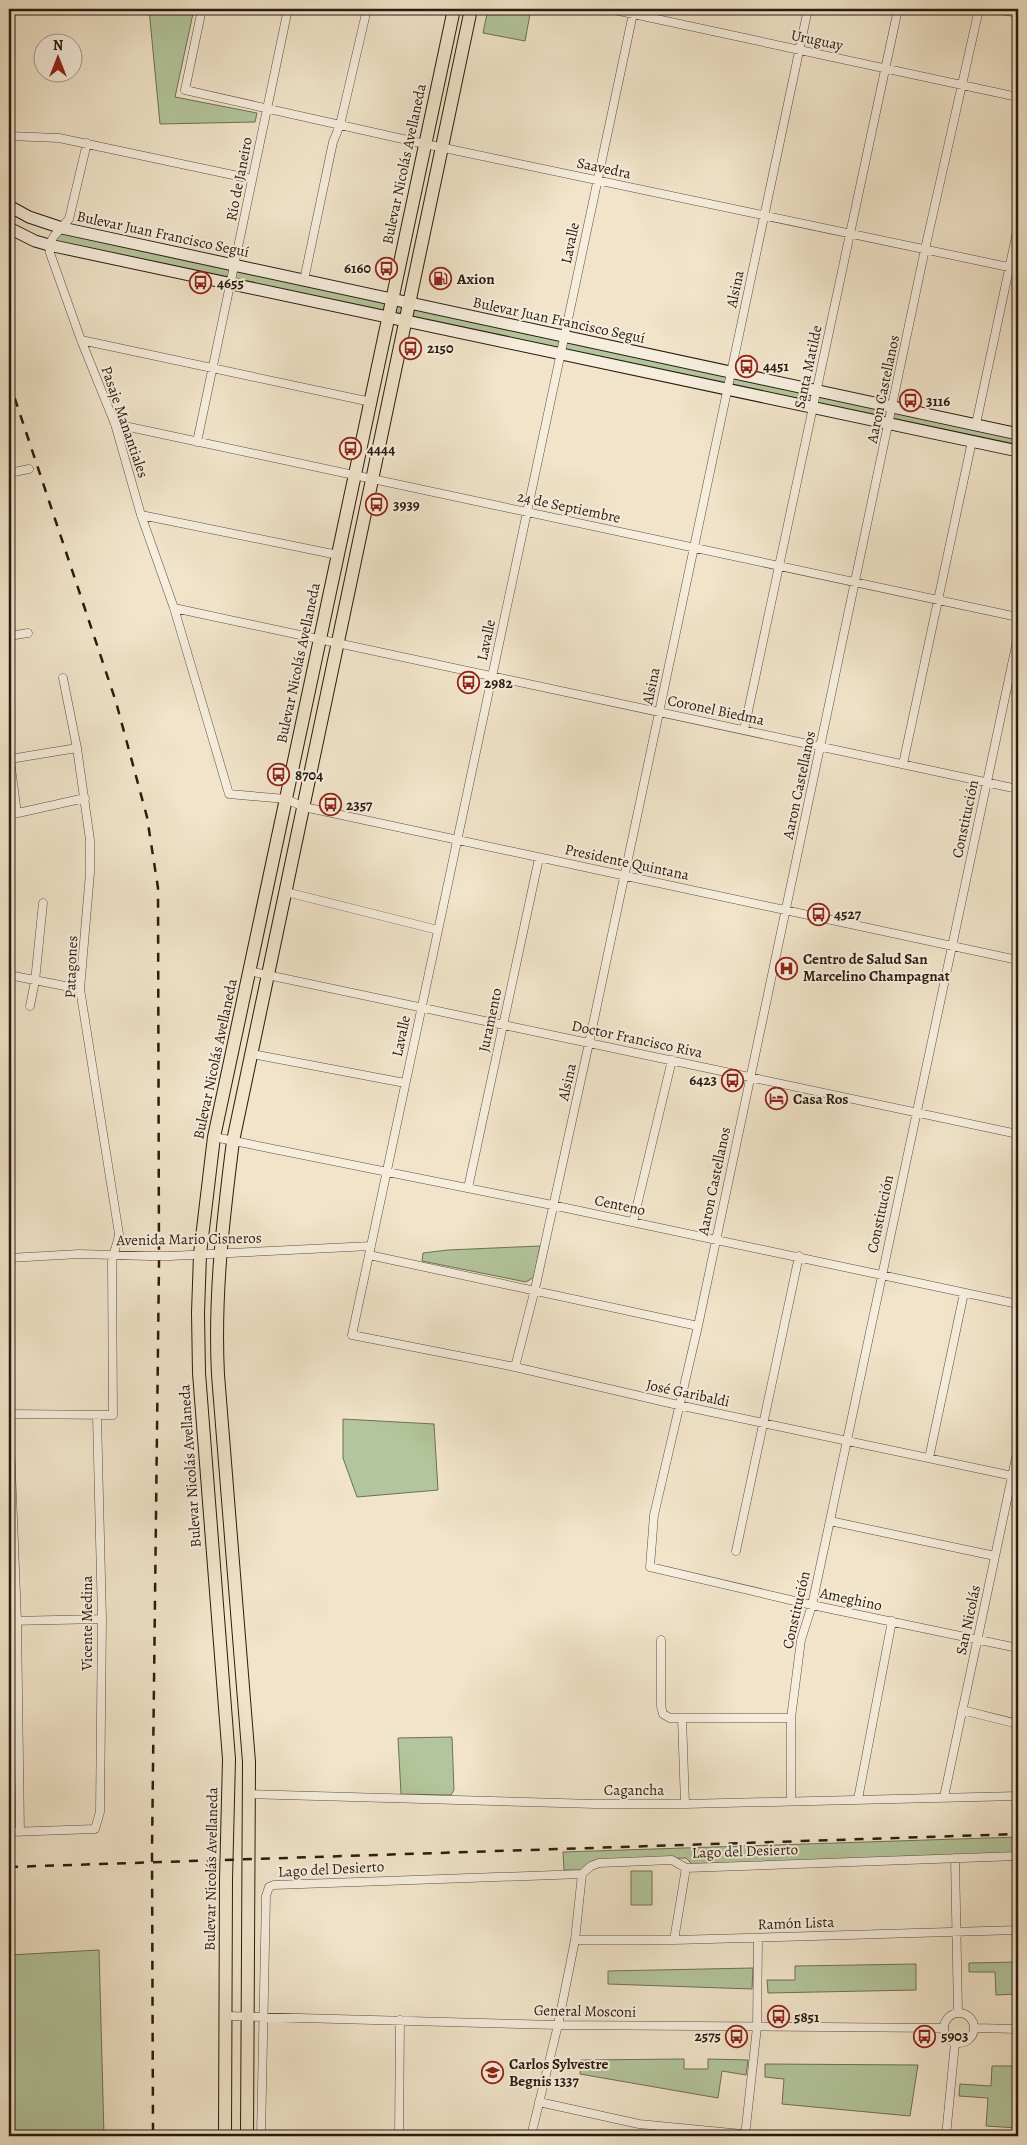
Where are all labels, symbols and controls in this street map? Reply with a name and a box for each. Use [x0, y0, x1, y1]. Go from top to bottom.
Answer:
street label: Uruguay [789, 25, 845, 55]
north arrow [32, 32, 82, 82]
text: N [53, 36, 63, 55]
street label: Bulevar Nicolás Avellaneda [377, 82, 431, 246]
street label: Río de Janeiro [221, 135, 257, 223]
street label: Saavedra [575, 152, 633, 184]
street label: Bulevar Juan Francisco Seguí [75, 206, 251, 262]
street label: Lavalle [556, 220, 584, 266]
bus stop icon: 6160 [375, 256, 399, 280]
place label: 6160 [344, 258, 371, 278]
fuel station icon: Axion [429, 267, 453, 291]
place label: Axion [456, 269, 495, 289]
street label: Alsina [721, 269, 749, 310]
bus stop icon: 4655 [189, 271, 213, 295]
place label: 4655 [217, 273, 244, 293]
street label: Bulevar Juan Francisco Seguí [471, 292, 647, 348]
street label: Santa Matilde [789, 323, 827, 411]
street label: Aaron Castellanos [862, 333, 904, 446]
bus stop icon: 2150 [399, 336, 423, 360]
place label: 2150 [427, 338, 454, 358]
bus stop icon: 4451 [735, 354, 759, 378]
place label: 4451 [763, 356, 790, 376]
street label: Pasaje Manantiales [97, 363, 153, 481]
bus stop icon: 3116 [898, 389, 922, 413]
place label: 3116 [926, 391, 950, 411]
bus stop icon: 4444 [339, 437, 363, 461]
place label: 4444 [367, 439, 395, 459]
street label: 24 de Septiembre [515, 486, 623, 528]
bus stop icon: 3939 [365, 493, 389, 517]
place label: 3939 [393, 495, 420, 515]
street label: Bulevar Nicolás Avellaneda [271, 581, 325, 745]
street label: Lavalle [472, 617, 500, 663]
street label: Alsina [637, 666, 665, 707]
bus stop icon: 2982 [456, 671, 480, 695]
place label: 2982 [484, 673, 513, 693]
street label: Coronel Biedma [666, 690, 766, 730]
street label: Aaron Castellanos [778, 729, 820, 842]
bus stop icon: 8704 [267, 763, 291, 787]
place label: 8704 [295, 765, 323, 785]
street label: Constitución [947, 778, 983, 860]
bus stop icon: 2357 [318, 793, 342, 817]
place label: 2357 [346, 795, 373, 815]
street label: Presidente Quintana [563, 839, 691, 885]
bus stop icon: 4527 [806, 902, 830, 926]
place label: 4527 [834, 904, 862, 924]
street label: Patagones [60, 935, 82, 999]
place label: Centro de Salud San Marcelino Champagnat [803, 949, 950, 986]
hospital icon: Centro de Salud San Marcelino Champagnat [775, 956, 799, 980]
street label: Bulevar Nicolás Avellaneda [188, 977, 242, 1141]
street label: Juramento [473, 986, 507, 1054]
street label: Lavalle [387, 1013, 415, 1059]
street label: Doctor Francisco Riva [570, 1015, 704, 1063]
street label: Alsina [553, 1061, 581, 1104]
bus stop icon: 6423 [721, 1068, 745, 1092]
place label: 6423 [689, 1070, 717, 1090]
hotel icon: Casa Ros [765, 1087, 789, 1111]
place label: Casa Ros [793, 1089, 849, 1109]
street label: Aaron Castellanos [693, 1125, 735, 1238]
street label: Constitución [862, 1173, 898, 1255]
street label: Centeno [593, 1190, 647, 1220]
street label: Avenida Mario Cisneros [115, 1228, 262, 1250]
street label: José Garibaldi [644, 1374, 732, 1412]
street label: Bulevar Nicolás Avellaneda [174, 1384, 206, 1548]
street label: Constitución [777, 1569, 815, 1651]
street label: Vicente Medina [77, 1575, 97, 1672]
street label: Ameghino [817, 1582, 884, 1615]
street label: San Nicolás [951, 1583, 985, 1657]
street label: Cagancha [604, 1780, 664, 1800]
street label: Bulevar Nicolás Avellaneda [200, 1787, 222, 1951]
street label: Lago del Desierto [691, 1839, 799, 1863]
street label: Lago del Desierto [277, 1856, 385, 1882]
street label: Ramón Lista [757, 1912, 835, 1934]
street label: General Mosconi [534, 2000, 636, 2022]
bus stop icon: 5851 [766, 2005, 790, 2029]
place label: 5851 [794, 2007, 820, 2027]
bus stop icon: 2575 [725, 2024, 749, 2048]
bus stop icon: 5903 [913, 2024, 937, 2048]
place label: 2575 [695, 2026, 721, 2046]
place label: 5903 [941, 2026, 968, 2046]
place label: Carlos Sylvestre Begnis 1337 [509, 2054, 608, 2091]
school or university icon: Carlos Sylvestre Begnis 1337 [481, 2061, 505, 2085]

